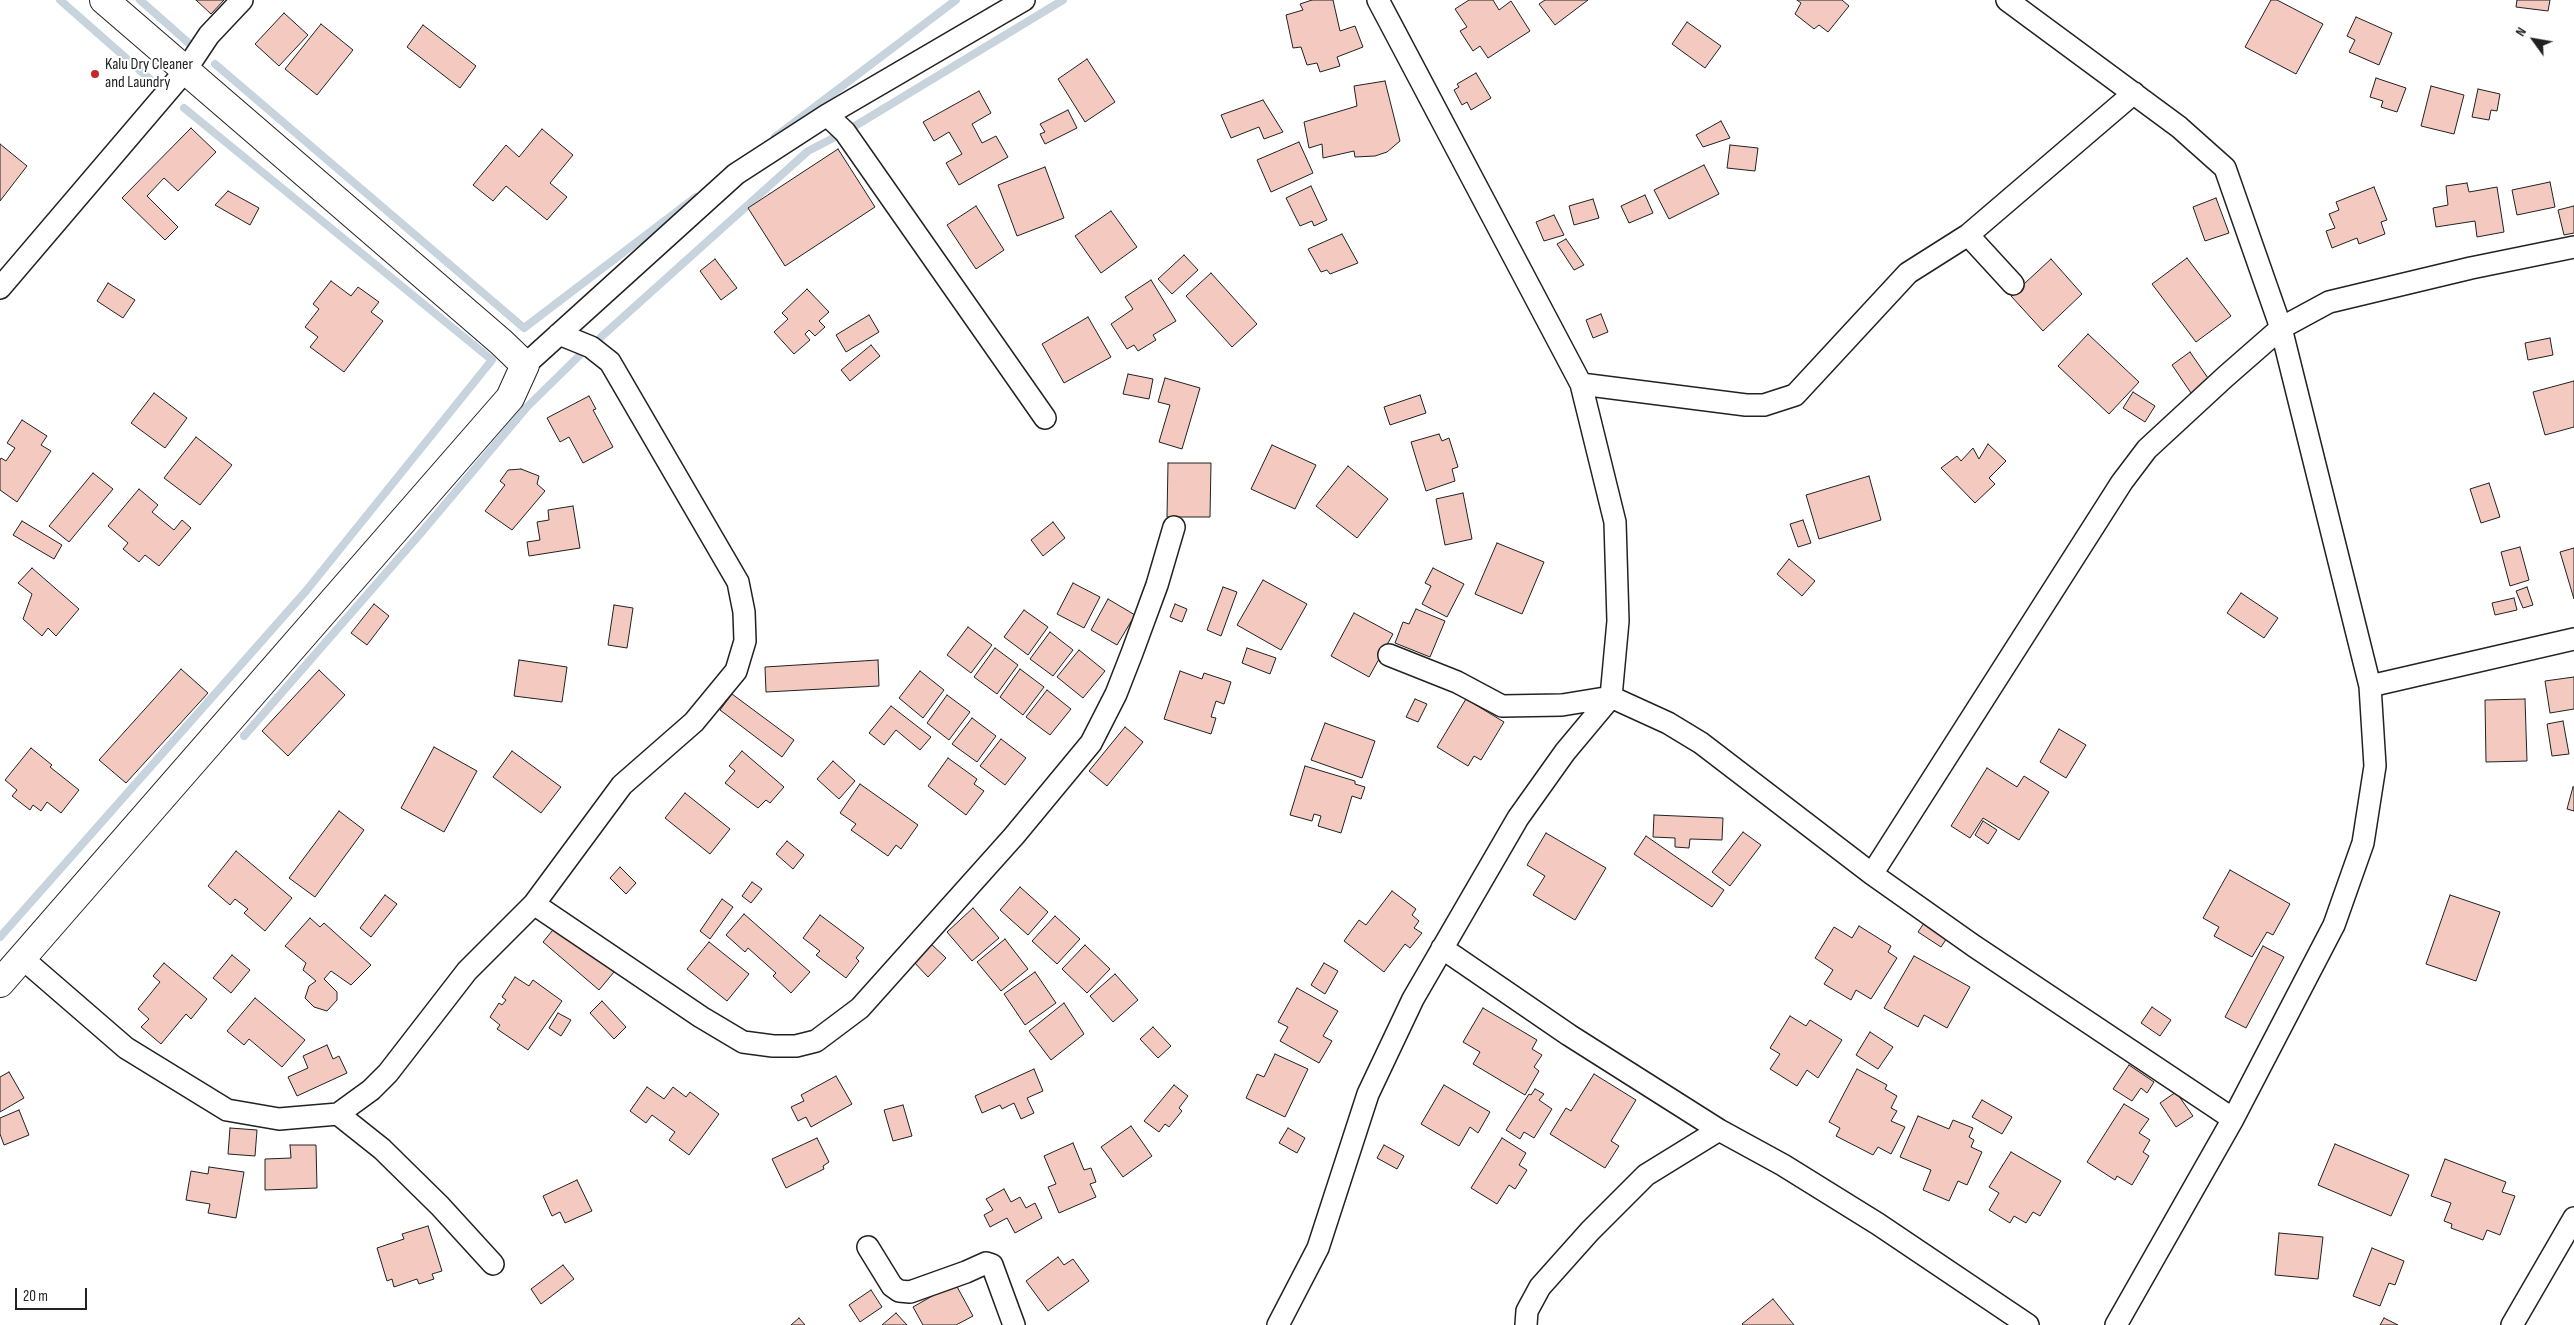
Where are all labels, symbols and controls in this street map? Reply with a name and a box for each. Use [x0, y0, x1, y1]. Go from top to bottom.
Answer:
north arrow [2509, 15, 2559, 65]
text: N [2512, 24, 2530, 39]
place label: Kalu Dry Cleaner and Laundry [105, 55, 193, 93]
marker: Kalu Dry Cleaner and Laundry [89, 68, 101, 80]
scale bar [18, 1278, 90, 1310]
text: 20 m [23, 1287, 48, 1306]

